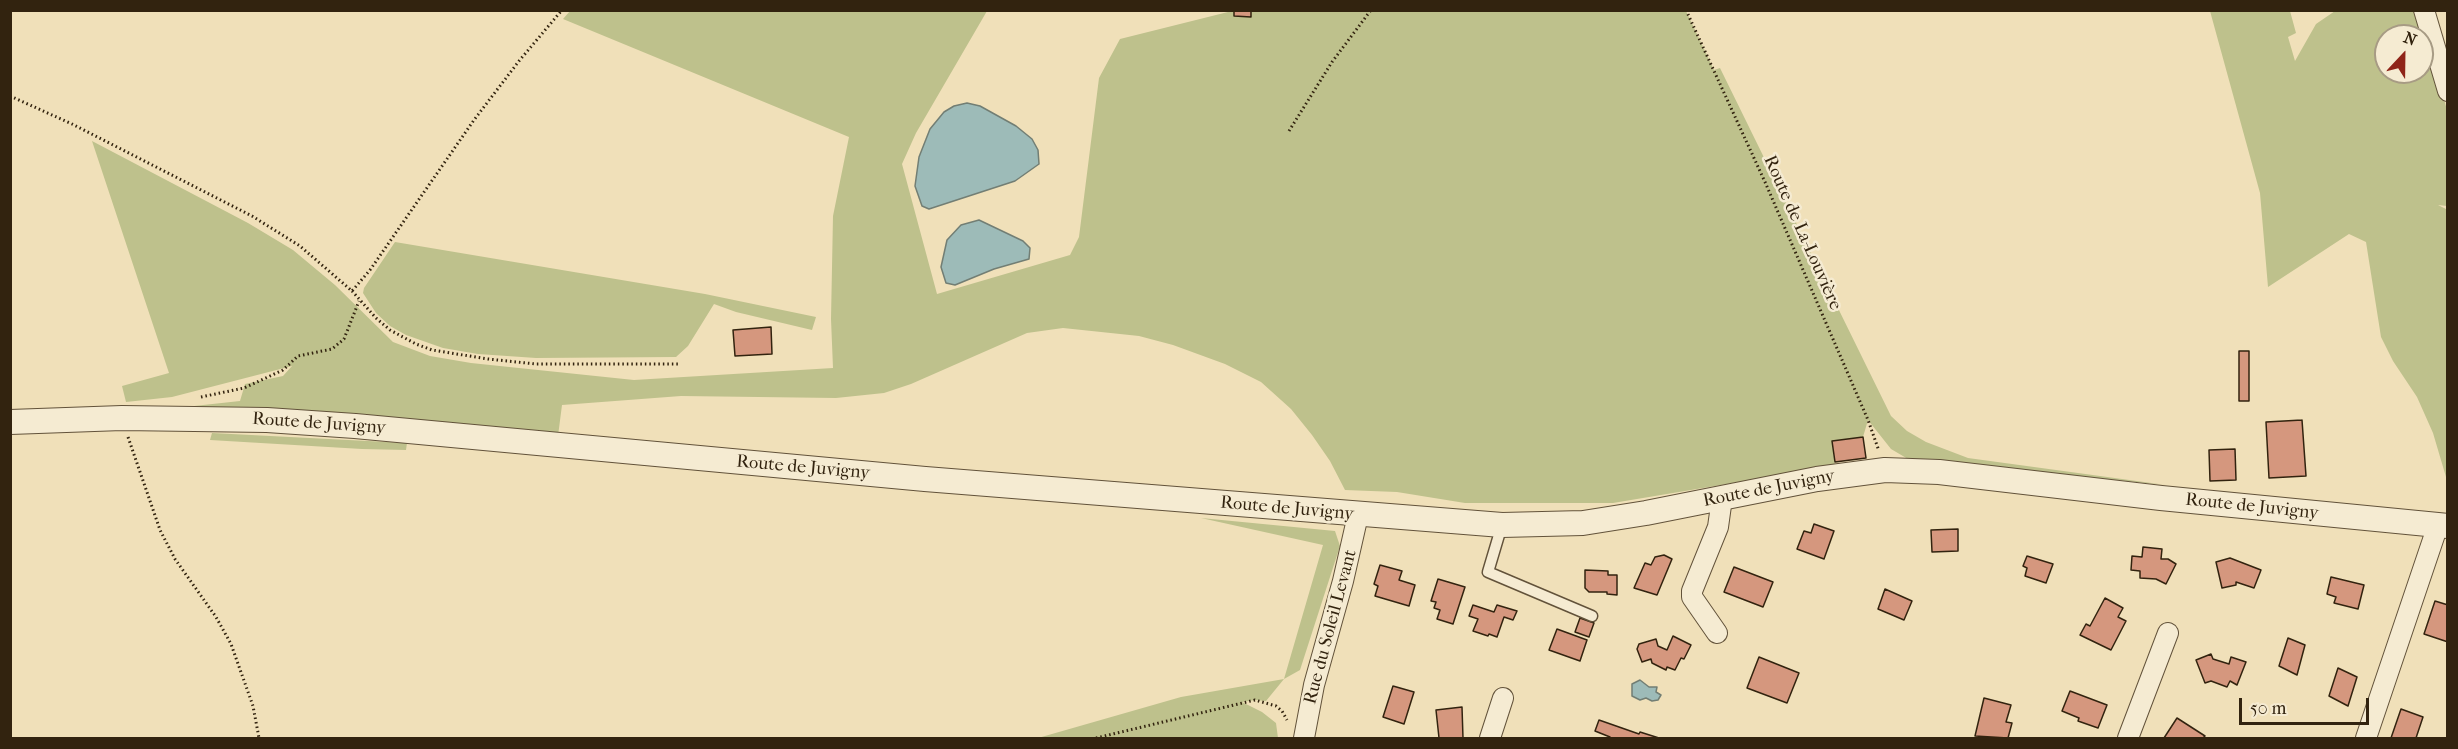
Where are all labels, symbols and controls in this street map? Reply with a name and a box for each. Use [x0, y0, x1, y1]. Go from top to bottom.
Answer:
north arrow [2374, 24, 2434, 84]
text: N [2401, 28, 2419, 50]
street label: Route de La-Louvière [1758, 152, 1846, 314]
street label: Route de Juvigny [252, 409, 386, 439]
street label: Route de Juvigny [735, 451, 871, 485]
street label: Route de Juvigny [1701, 466, 1837, 512]
street label: Route de Juvigny [2184, 489, 2320, 525]
street label: Route de Juvigny [1219, 492, 1355, 526]
street label: Rue du Soleil Levant [1300, 547, 1362, 707]
scale bar [2242, 686, 2372, 724]
text: 50 m [2250, 698, 2286, 719]

